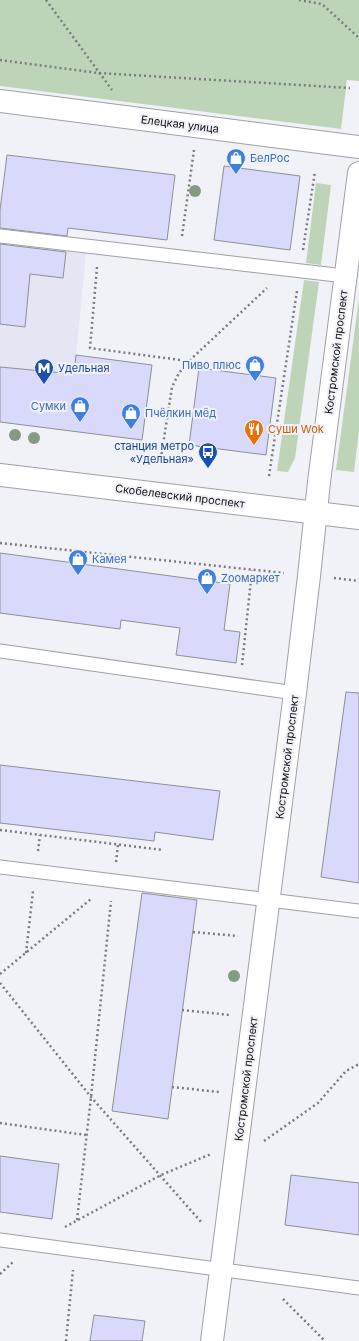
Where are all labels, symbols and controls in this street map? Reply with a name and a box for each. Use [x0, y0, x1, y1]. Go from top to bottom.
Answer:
street label: Елецкая улица [140, 112, 220, 136]
shop icon: БелРос [225, 147, 247, 175]
place label: БелРос [250, 151, 290, 165]
street label: Костромской проспект [321, 288, 351, 415]
shop icon: Пиво плюс [244, 354, 266, 382]
metro station icon: Удельная [33, 357, 55, 385]
place label: Пиво плюс [182, 358, 241, 372]
place label: Удельная [58, 361, 109, 375]
shop icon: Сумки [69, 395, 91, 423]
place label: Сумки [31, 399, 66, 413]
shop icon: Пчёлкин мёд [120, 402, 142, 430]
place label: Пчёлкин мёд [145, 406, 216, 420]
restaurant icon: Суши Wok [243, 418, 265, 446]
place label: Суши Wok [268, 422, 324, 436]
place label: станция метро «Удельная» [114, 439, 194, 466]
bus stop icon: станция метро «Удельная» [197, 441, 219, 469]
street label: Скобелевский проспект [114, 481, 247, 511]
shop icon: Камея [67, 548, 89, 576]
place label: Камея [92, 552, 127, 566]
shop icon: Zooмаркет [196, 567, 218, 595]
place label: Zooмаркет [221, 571, 281, 585]
street label: Костромской проспект [272, 693, 302, 820]
street label: Костромской проспект [231, 1015, 261, 1142]

